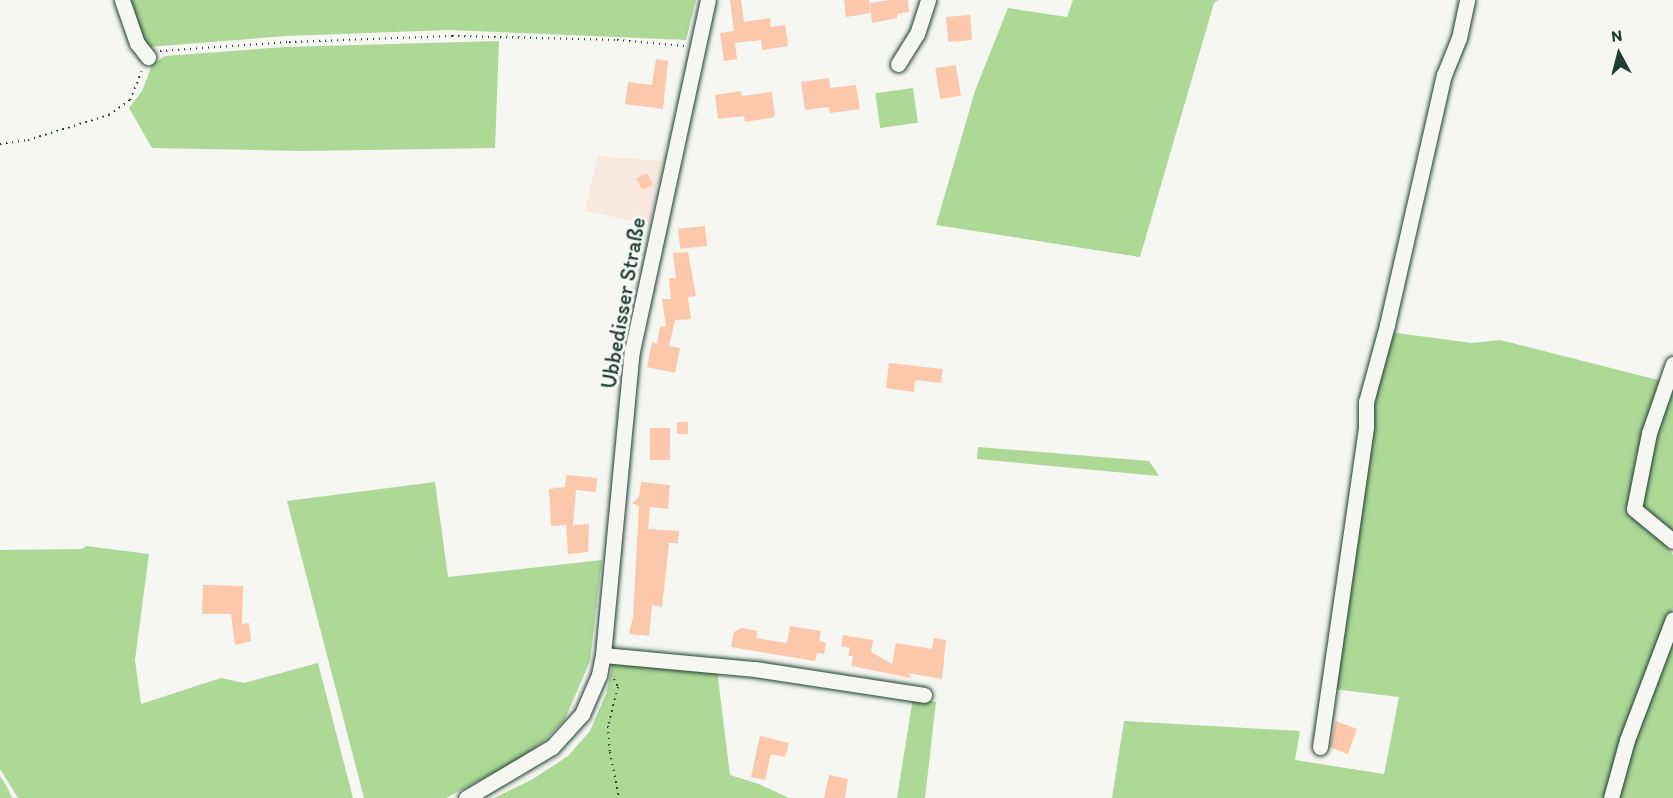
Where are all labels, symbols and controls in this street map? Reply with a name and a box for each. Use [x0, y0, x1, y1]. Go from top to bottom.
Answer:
north arrow [1589, 24, 1649, 84]
text: N [1610, 26, 1623, 46]
street label: Ubbedisser Straße [595, 215, 651, 391]

